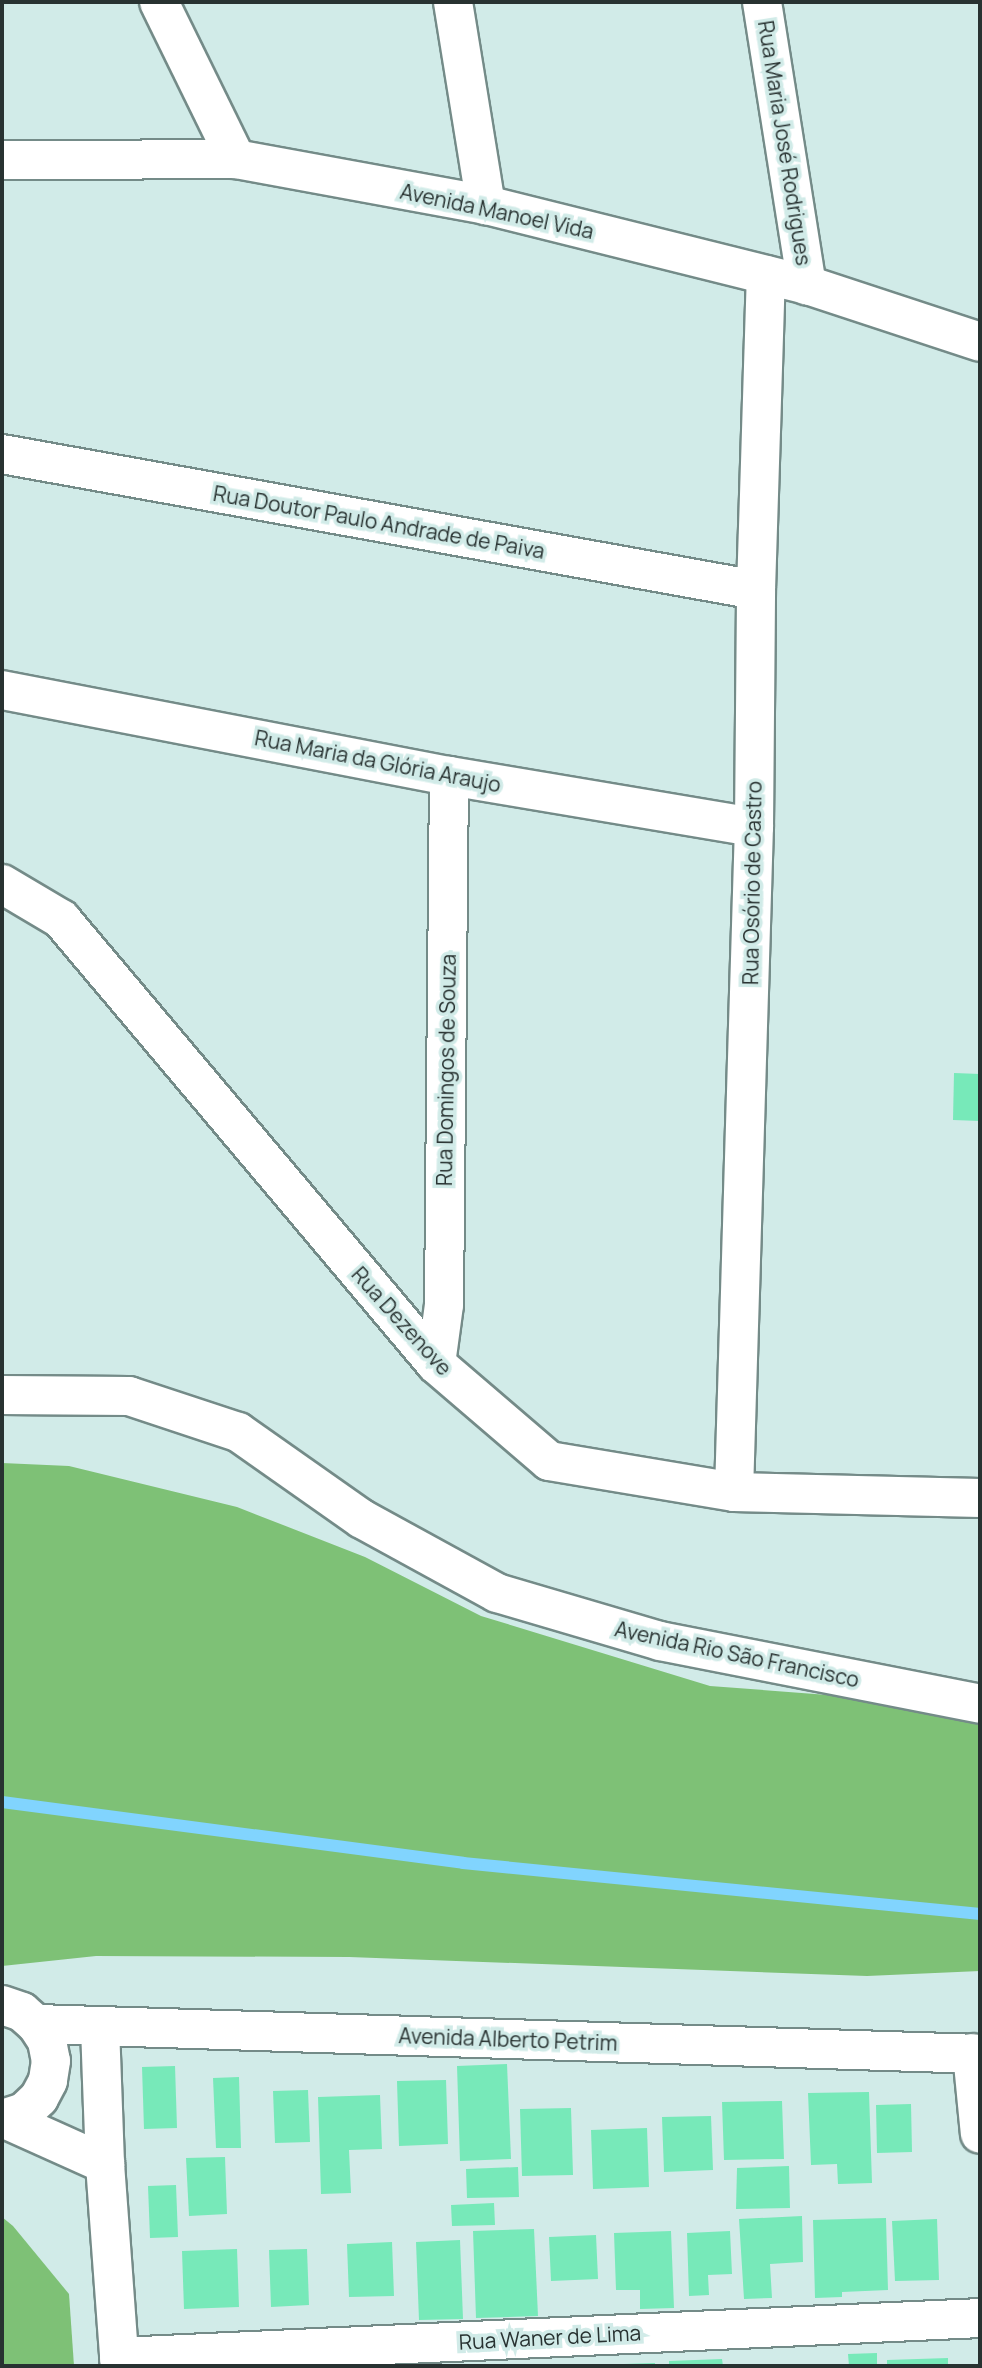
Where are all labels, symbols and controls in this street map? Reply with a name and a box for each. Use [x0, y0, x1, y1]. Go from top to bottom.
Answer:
street label: Rua Maria José Rodrigues [753, 19, 817, 267]
street label: Avenida Manoel Vida [398, 178, 596, 244]
street label: Rua Doutor Paulo Andrade de Paiva [211, 480, 547, 564]
street label: Rua Maria da Glória Araujo [253, 725, 503, 797]
street label: Rua Osório de Castro [738, 781, 766, 985]
street label: Rua Domingos de Souza [431, 954, 461, 1186]
street label: Rua Dezenove [347, 1262, 457, 1380]
street label: Avenida Rio São Francisco [613, 1616, 861, 1692]
street label: Avenida Alberto Petrim [398, 2023, 618, 2055]
street label: Rua Waner de Lima [458, 2320, 642, 2354]

